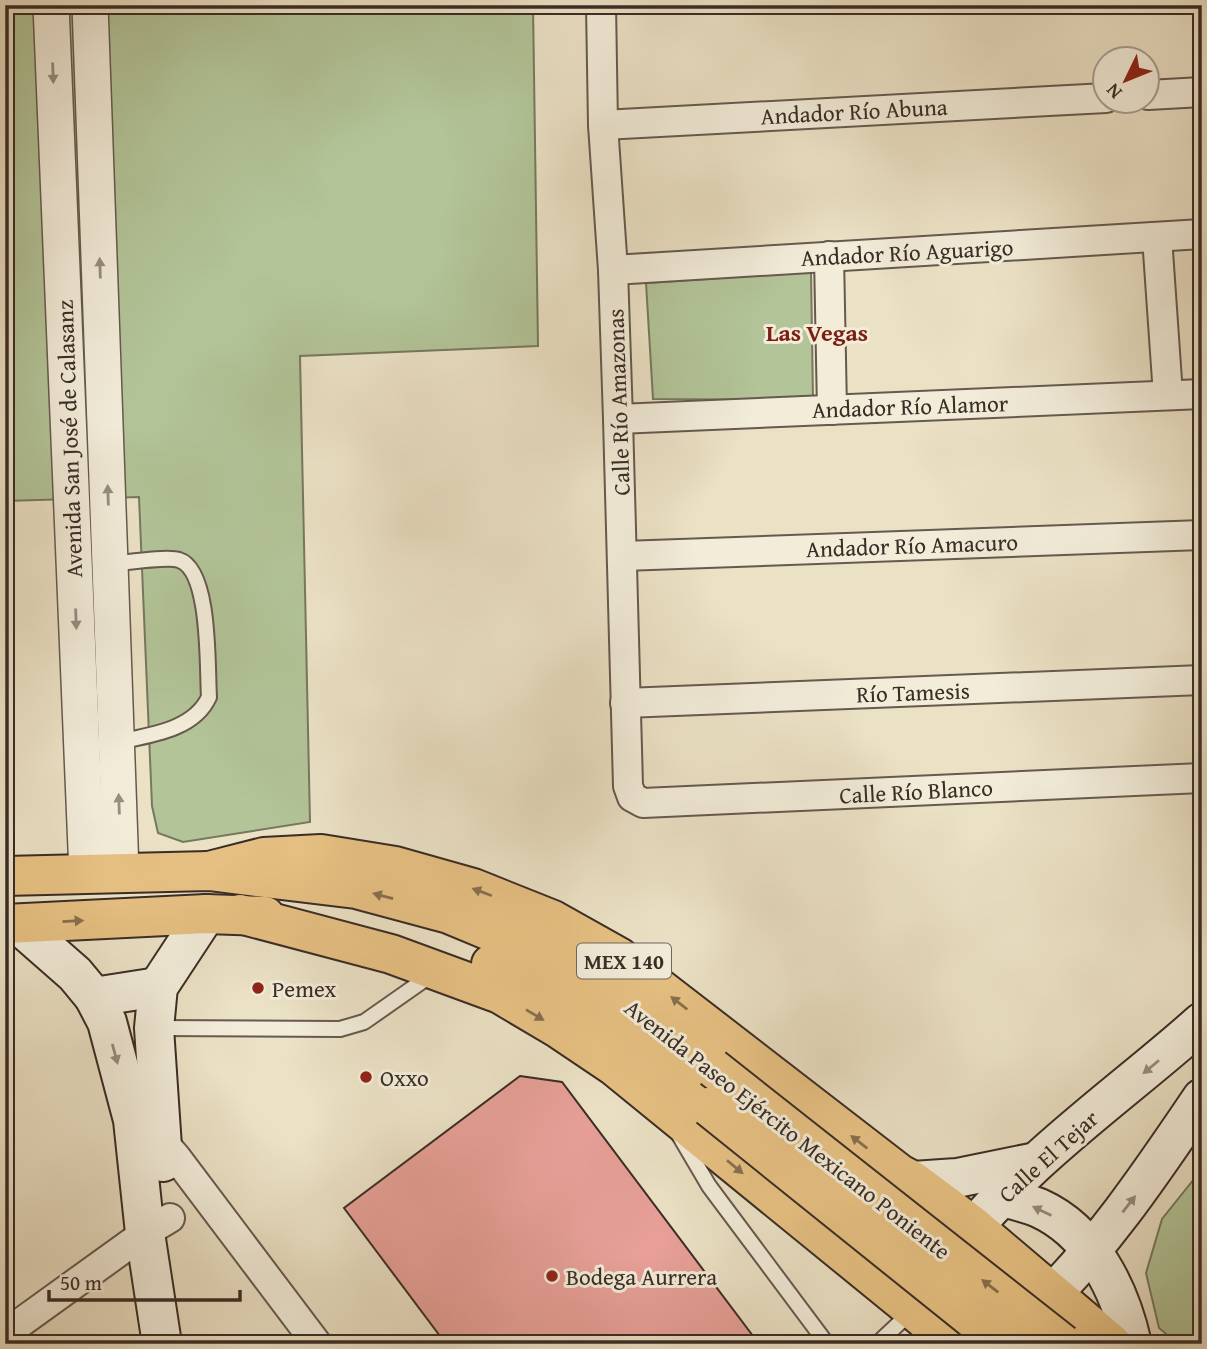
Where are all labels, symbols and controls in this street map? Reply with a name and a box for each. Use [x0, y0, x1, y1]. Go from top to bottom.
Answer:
north arrow [1092, 46, 1162, 116]
one-way arrow [48, 63, 59, 85]
text: N [1099, 77, 1128, 106]
street label: Andador Río Abuna [760, 90, 948, 132]
street label: Andador Río Aguarigo [800, 230, 1014, 274]
one-way arrow [94, 257, 105, 279]
street label: Avenida San José de Calasanz [48, 300, 90, 578]
street label: Calle Río Amazonas [598, 308, 638, 496]
district label: Las Vegas [766, 315, 868, 350]
street label: Andador Río Alamor [811, 386, 1009, 426]
one-way arrow [102, 484, 113, 506]
street label: Andador Río Amacuro [805, 525, 1019, 565]
one-way arrow [71, 608, 82, 630]
street label: Río Tamesis [856, 674, 970, 710]
street label: Calle Río Blanco [838, 770, 994, 812]
one-way arrow [113, 792, 124, 814]
one-way arrow [472, 887, 493, 898]
one-way arrow [372, 891, 393, 901]
one-way arrow [63, 915, 85, 926]
road number: MEX 140 [577, 944, 671, 978]
place label: Pemex [272, 972, 336, 1005]
marker: Pemex [250, 980, 266, 996]
street label: Avenida Paseo Ejército Mexicano Poniente [618, 991, 958, 1267]
one-way arrow [670, 997, 688, 1011]
one-way arrow [525, 1008, 544, 1021]
one-way arrow [111, 1043, 121, 1064]
one-way arrow [1142, 1059, 1159, 1074]
place label: Oxxo [380, 1061, 429, 1094]
marker: Oxxo [358, 1069, 374, 1085]
street label: Calle El Tejar [991, 1102, 1106, 1210]
one-way arrow [851, 1135, 869, 1150]
one-way arrow [726, 1159, 744, 1174]
one-way arrow [1122, 1195, 1137, 1213]
one-way arrow [1032, 1206, 1052, 1217]
scale bar [49, 1258, 240, 1302]
place label: Bodega Aurrera [566, 1260, 717, 1293]
text: 50 m [60, 1267, 102, 1298]
marker: Bodega Aurrera [544, 1268, 560, 1284]
one-way arrow [981, 1280, 999, 1294]

